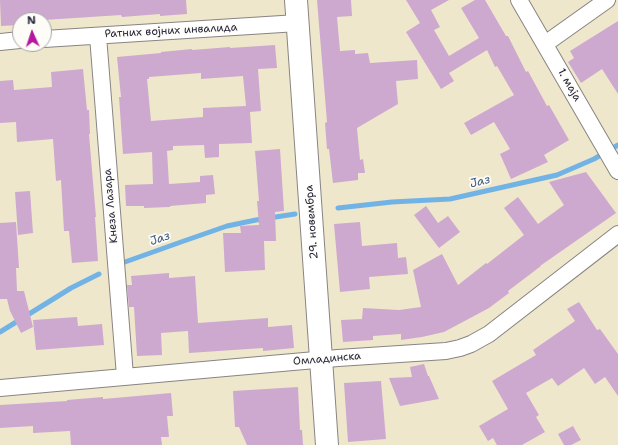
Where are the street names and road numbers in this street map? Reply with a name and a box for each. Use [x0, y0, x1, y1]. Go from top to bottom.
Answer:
street label: Ратних војних инвалида [104, 21, 238, 41]
street label: 1. маја [554, 66, 584, 104]
street label: Кнеза Лазара [101, 168, 121, 244]
street label: 29. новембра [303, 184, 321, 260]
street label: Омладинска [293, 349, 361, 369]

